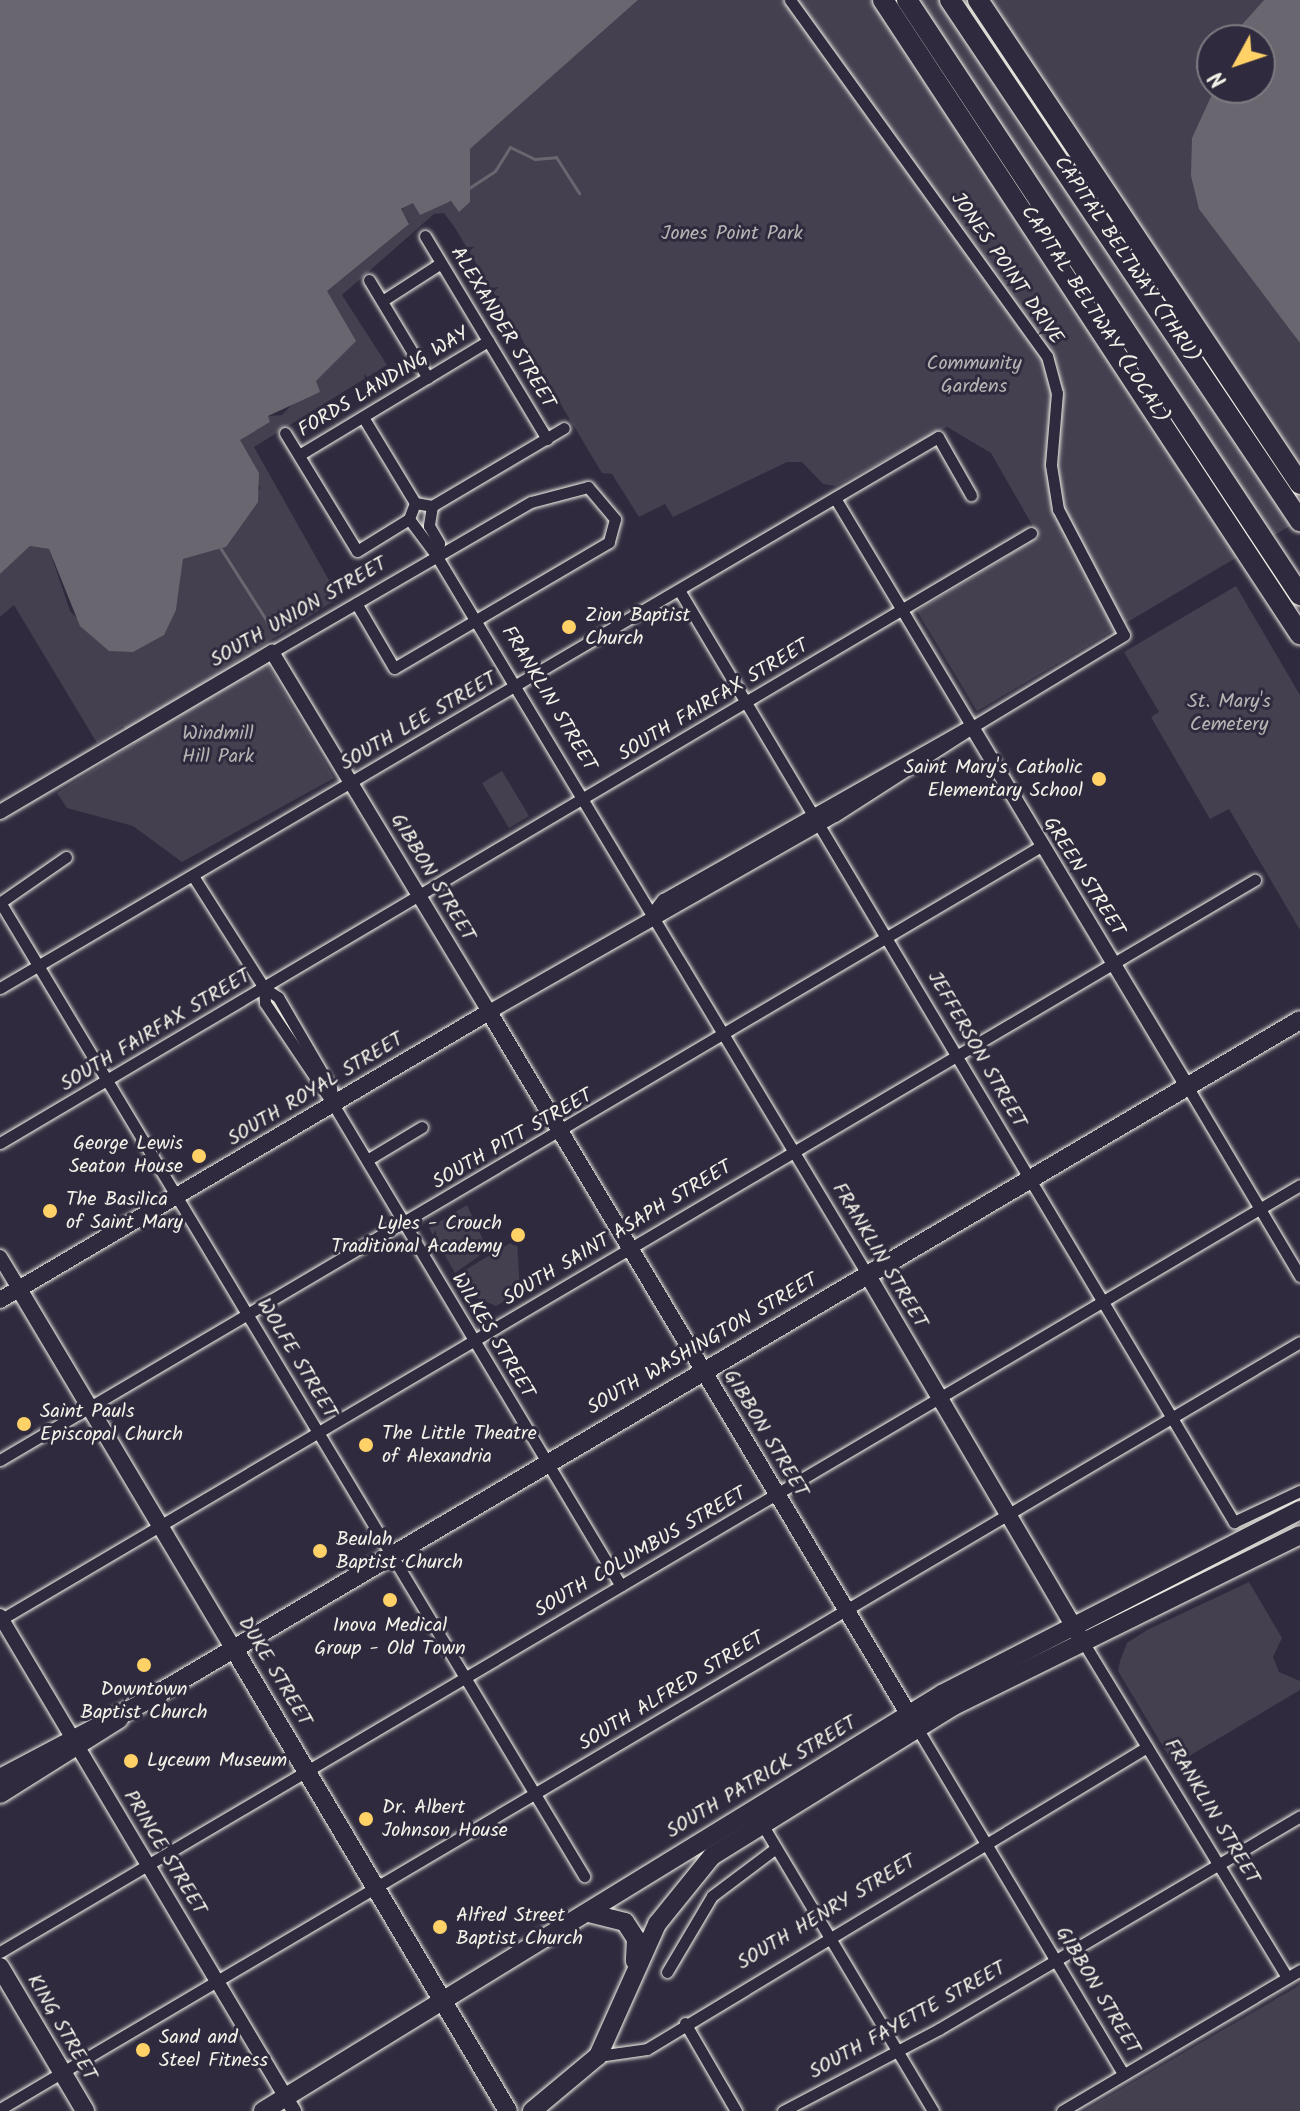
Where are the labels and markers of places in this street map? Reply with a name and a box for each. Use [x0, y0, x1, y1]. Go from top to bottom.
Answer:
place label: Zion Baptist Church [585, 604, 690, 651]
marker: Zion Baptist Church [560, 618, 578, 636]
place label: Saint Mary's Catholic Elementary School [904, 756, 1083, 803]
marker: Saint Mary's Catholic Elementary School [1090, 770, 1108, 788]
place label: George Lewis Seaton House [69, 1132, 183, 1179]
marker: George Lewis Seaton House [190, 1147, 208, 1165]
place label: The Basilica of Saint Mary [66, 1188, 183, 1235]
marker: The Basilica of Saint Mary [41, 1202, 59, 1220]
place label: Lyles - Crouch Traditional Academy [331, 1212, 502, 1259]
marker: Lyles - Crouch Traditional Academy [509, 1226, 527, 1244]
place label: Saint Pauls Episcopal Church [40, 1400, 183, 1447]
marker: Saint Pauls Episcopal Church [15, 1415, 33, 1433]
place label: The Little Theatre of Alexandria [382, 1422, 537, 1469]
marker: The Little Theatre of Alexandria [357, 1436, 375, 1454]
place label: Beulah Baptist Church [336, 1528, 463, 1575]
marker: Beulah Baptist Church [311, 1542, 329, 1560]
marker: Inova Medical Group - Old Town [379, 1589, 401, 1611]
place label: Inova Medical Group - Old Town [314, 1614, 466, 1661]
marker: Downtown Baptist Church [135, 1656, 153, 1674]
place label: Downtown Baptist Church [80, 1678, 208, 1725]
place label: Lyceum Museum [147, 1749, 287, 1773]
marker: Lyceum Museum [122, 1752, 140, 1770]
place label: Dr. Albert Johnson House [382, 1796, 508, 1843]
marker: Dr. Albert Johnson House [357, 1810, 375, 1828]
place label: Alfred Street Baptist Church [456, 1904, 583, 1951]
marker: Alfred Street Baptist Church [431, 1918, 449, 1936]
place label: Sand and Steel Fitness [159, 2026, 268, 2073]
marker: Sand and Steel Fitness [134, 2041, 152, 2059]

